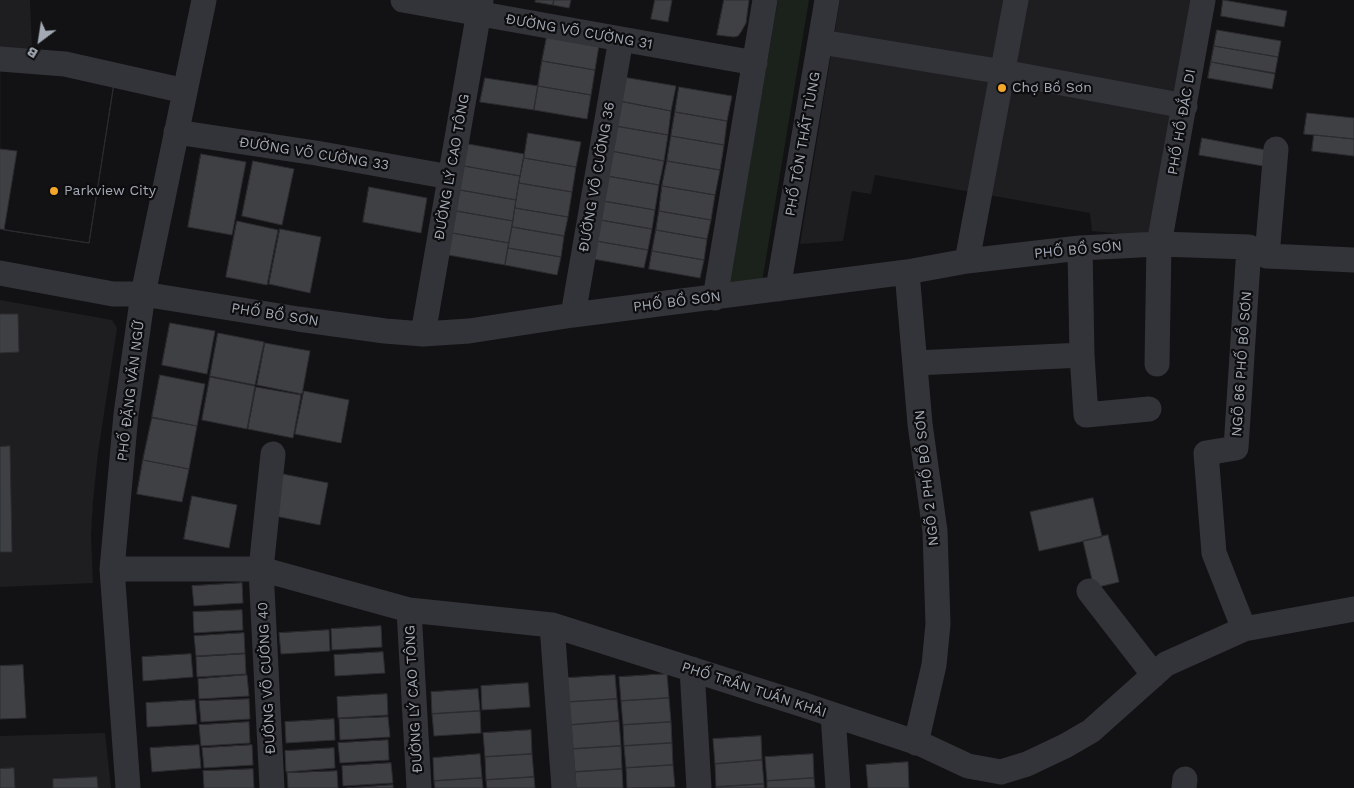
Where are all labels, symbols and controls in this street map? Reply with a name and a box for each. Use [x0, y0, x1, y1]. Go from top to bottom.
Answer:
street label: ĐƯỜNG VÕ CƯỜNG 31 [504, 11, 654, 53]
north arrow [15, 15, 65, 65]
text: B [24, 44, 41, 62]
street label: PHỐ HỒ ĐẮC DI [1164, 68, 1200, 176]
street label: PHỐ TÔN THẤT TÙNG [782, 70, 824, 218]
place label: Chợ Bồ Sơn [1012, 80, 1092, 96]
marker: Chợ Bồ Sơn [996, 82, 1008, 94]
street label: ĐƯỜNG LÝ CAO TÔNG [431, 93, 473, 241]
street label: ĐƯỜNG VÕ CƯỜNG 36 [576, 101, 618, 253]
street label: ĐƯỜNG VÕ CƯỜNG 33 [238, 134, 390, 174]
place label: Parkview City [64, 183, 156, 199]
marker: Parkview City [48, 185, 60, 197]
street label: PHỐ BỒ SƠN [1033, 238, 1123, 262]
street label: PHỐ BỒ SƠN [632, 288, 722, 316]
street label: NGÕ 86 PHỐ BỒ SƠN [1229, 291, 1255, 437]
street label: PHỐ BỒ SƠN [230, 300, 320, 330]
street label: PHỐ ĐẶNG VĂN NGỮ [114, 320, 148, 462]
street label: NGÕ 2 PHỐ BỒ SƠN [911, 409, 943, 547]
street label: ĐƯỜNG VÕ CƯỜNG 40 [255, 601, 279, 755]
street label: ĐƯỜNG LÝ CAO TÔNG [402, 625, 426, 773]
street label: PHỐ TRẦN TUẤN KHẢI [679, 659, 829, 721]

